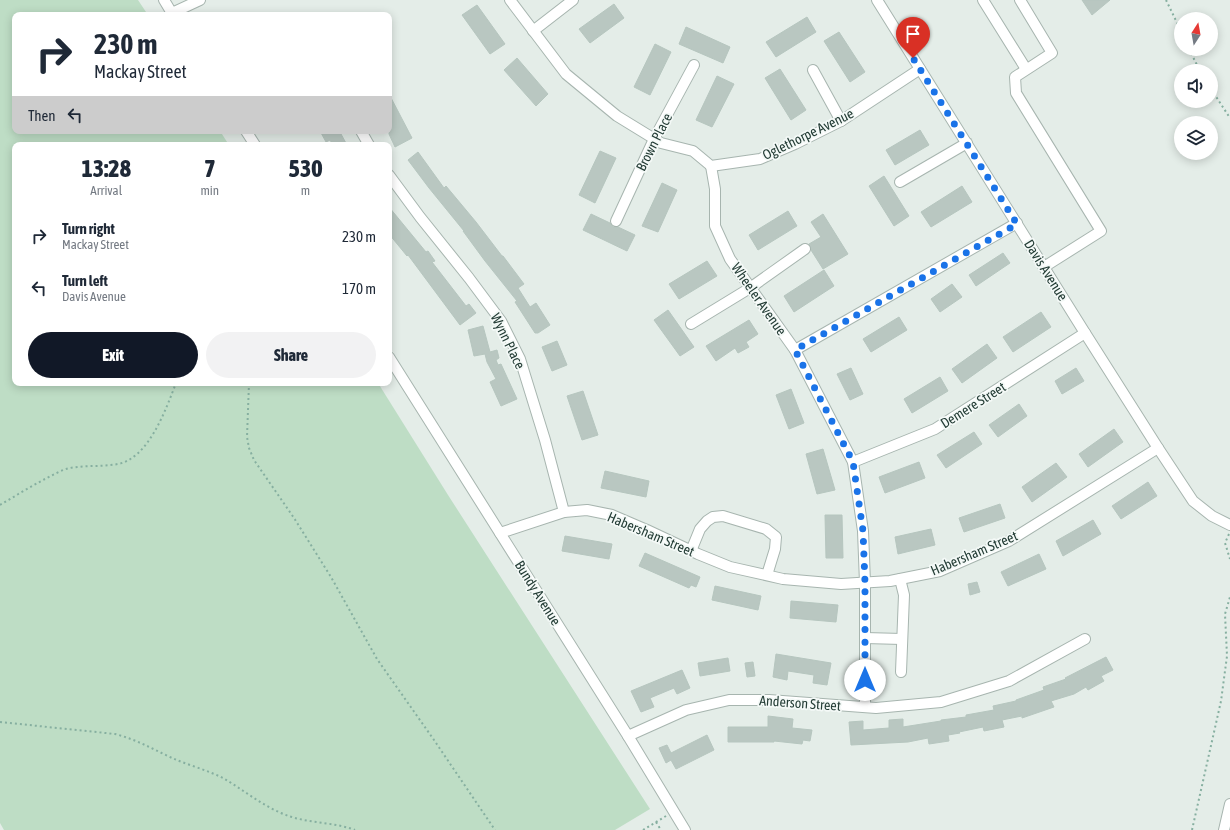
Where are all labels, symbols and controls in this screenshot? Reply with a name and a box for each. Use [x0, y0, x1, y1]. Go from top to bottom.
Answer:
north arrow [1174, 12, 1218, 56]
map controls [1174, 12, 1218, 160]
pin [896, 17, 930, 58]
icon: arrive [902, 23, 924, 45]
icon: right [28, 28, 80, 80]
text: 230 m [94, 28, 157, 60]
text: Mackay Street [94, 61, 187, 82]
button: sound [1174, 64, 1218, 108]
icon: left [64, 104, 86, 126]
street label: Oglethorpe Avenue [760, 105, 856, 163]
text: Then [28, 107, 56, 124]
street label: Brown Place [633, 110, 675, 174]
button: layers [1174, 116, 1218, 160]
text: 13:28 [82, 155, 131, 182]
text: 7 [204, 155, 215, 182]
text: 530 [289, 155, 322, 182]
text: Arrival [90, 183, 122, 198]
text: min [200, 183, 219, 198]
text: m [301, 183, 310, 198]
text: Turn right [62, 220, 115, 237]
icon: right [28, 225, 50, 247]
text: 230 m [342, 228, 376, 245]
text: Mackay Street [62, 237, 129, 252]
street label: Davis Avenue [1021, 237, 1071, 303]
street label: Wheeler Avenue [728, 260, 790, 338]
text: Turn left [62, 272, 108, 289]
icon: left [28, 277, 50, 299]
text: 170 m [342, 280, 376, 297]
text: Davis Avenue [62, 289, 126, 304]
street label: Wynn Place [488, 311, 528, 371]
button: Exit [28, 332, 198, 378]
button: Share [206, 332, 376, 378]
street label: Demere Street [937, 379, 1009, 431]
street label: Habersham Street [605, 509, 697, 559]
street label: Habersham Street [928, 528, 1020, 578]
street label: Bundy Avenue [512, 558, 564, 628]
position arrow [844, 659, 886, 701]
street label: Anderson Street [759, 692, 841, 714]

